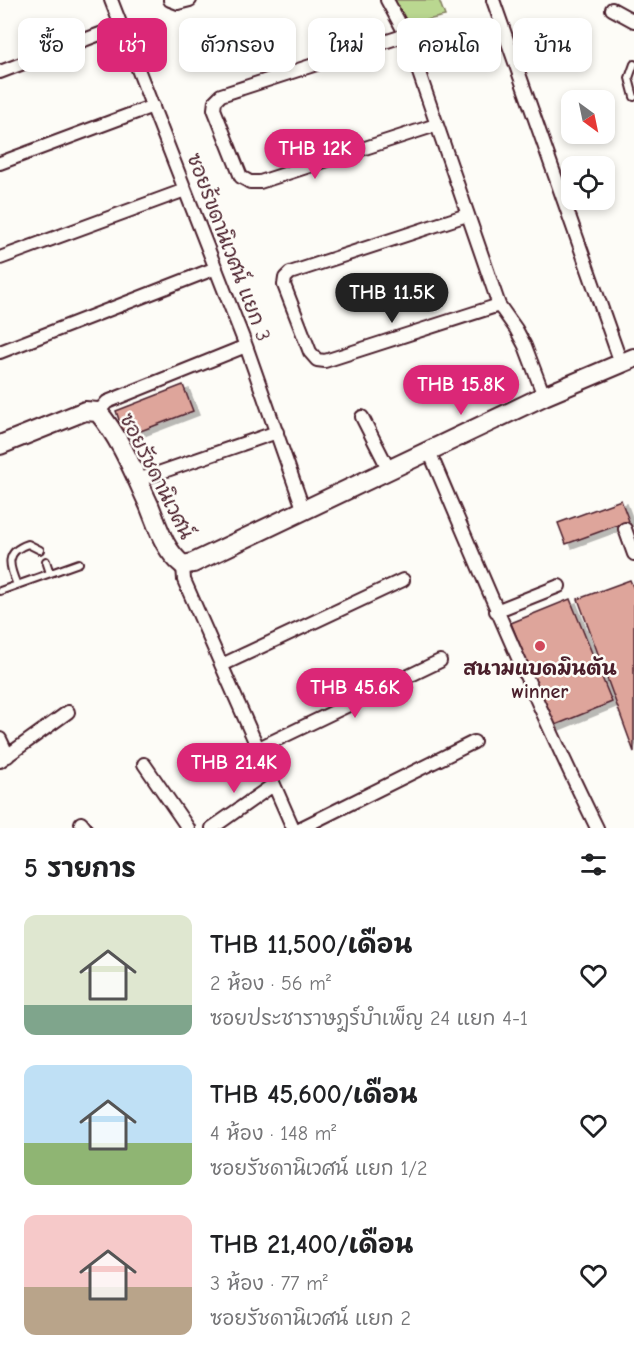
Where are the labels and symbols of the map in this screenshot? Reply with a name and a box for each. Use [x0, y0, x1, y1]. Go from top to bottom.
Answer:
north arrow [561, 90, 615, 144]
pin: THB 12K [260, 129, 370, 180]
street label: ซอยร้ขดานิเวศน์ แยก 3 [183, 149, 277, 344]
pin: THB 11.5K [323, 273, 461, 324]
pin: THB 15.8K [392, 365, 530, 416]
street label: ซอยรัชดานิเวศน์ [115, 408, 200, 543]
marker: สนามแบดมินตัน winner [533, 639, 547, 653]
place label: สนามแบดมินตัน winner [463, 656, 617, 703]
pin: THB 45.6K [286, 668, 424, 719]
pin: THB 21.4K [165, 743, 303, 794]

